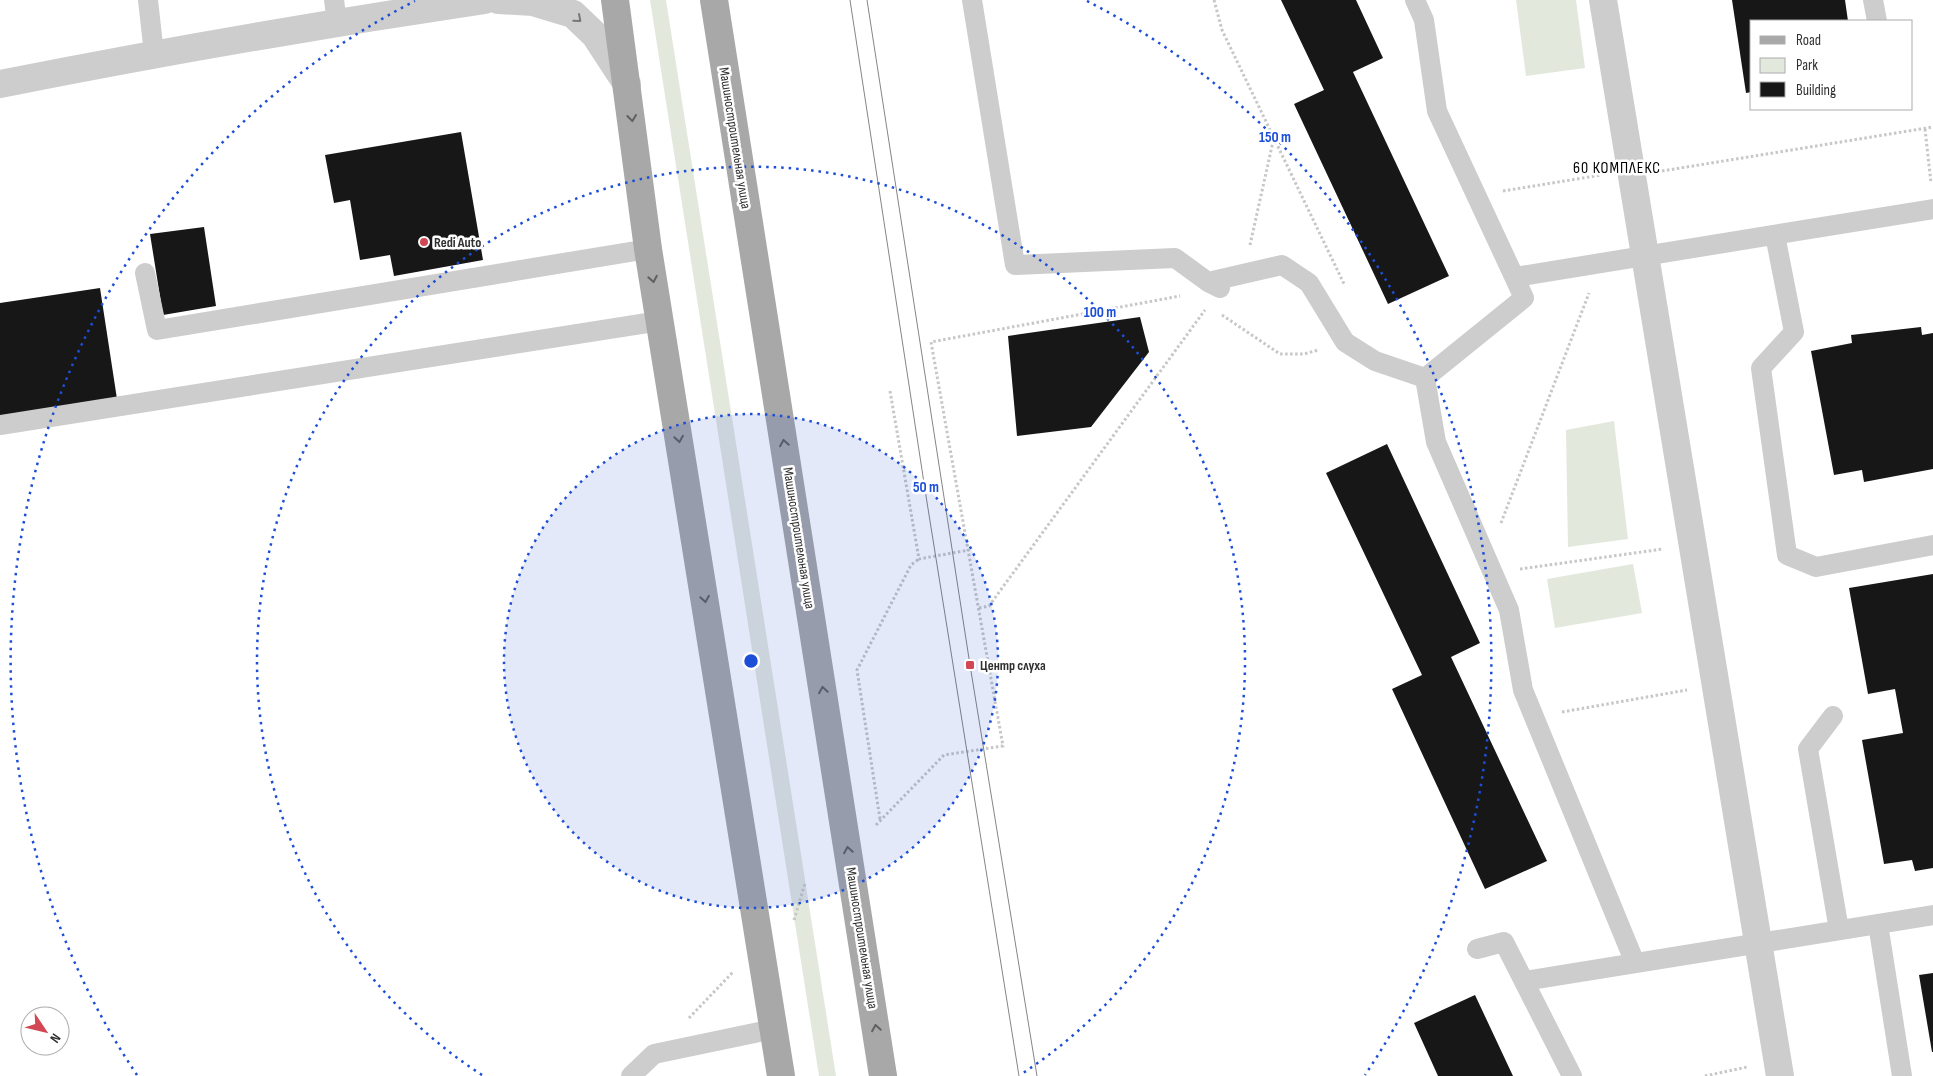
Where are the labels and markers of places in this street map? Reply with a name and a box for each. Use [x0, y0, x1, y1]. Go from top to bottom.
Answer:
place label: Redi Auto [434, 234, 481, 251]
marker: Redi Auto [418, 236, 430, 248]
centre of rings [742, 652, 760, 670]
place label: Центр слуха [980, 657, 1046, 674]
marker: Центр слуха [964, 659, 976, 671]

